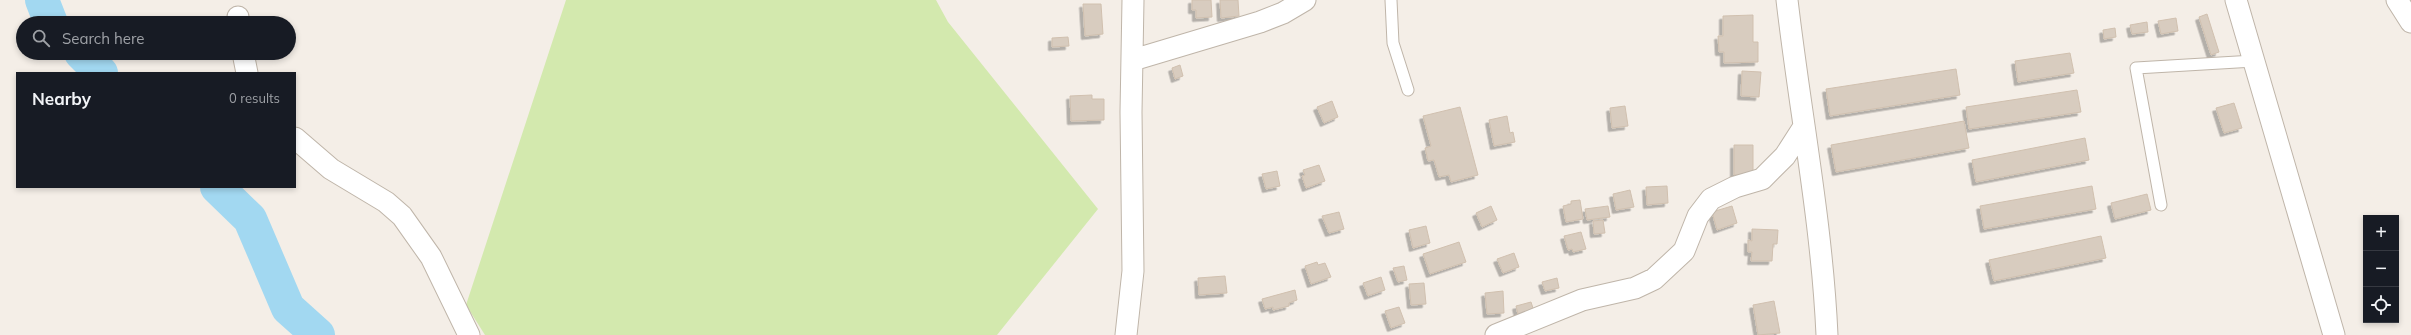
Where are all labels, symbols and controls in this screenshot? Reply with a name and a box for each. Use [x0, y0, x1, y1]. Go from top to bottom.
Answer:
search box [16, 16, 296, 60]
icon: search [30, 27, 52, 49]
text: Search here [62, 29, 144, 48]
text: Nearby [32, 88, 91, 109]
text: 0 results [229, 90, 280, 106]
map controls [2363, 215, 2399, 323]
button: + [2363, 215, 2399, 251]
button: − [2363, 251, 2399, 287]
button: locate [2363, 287, 2399, 323]

